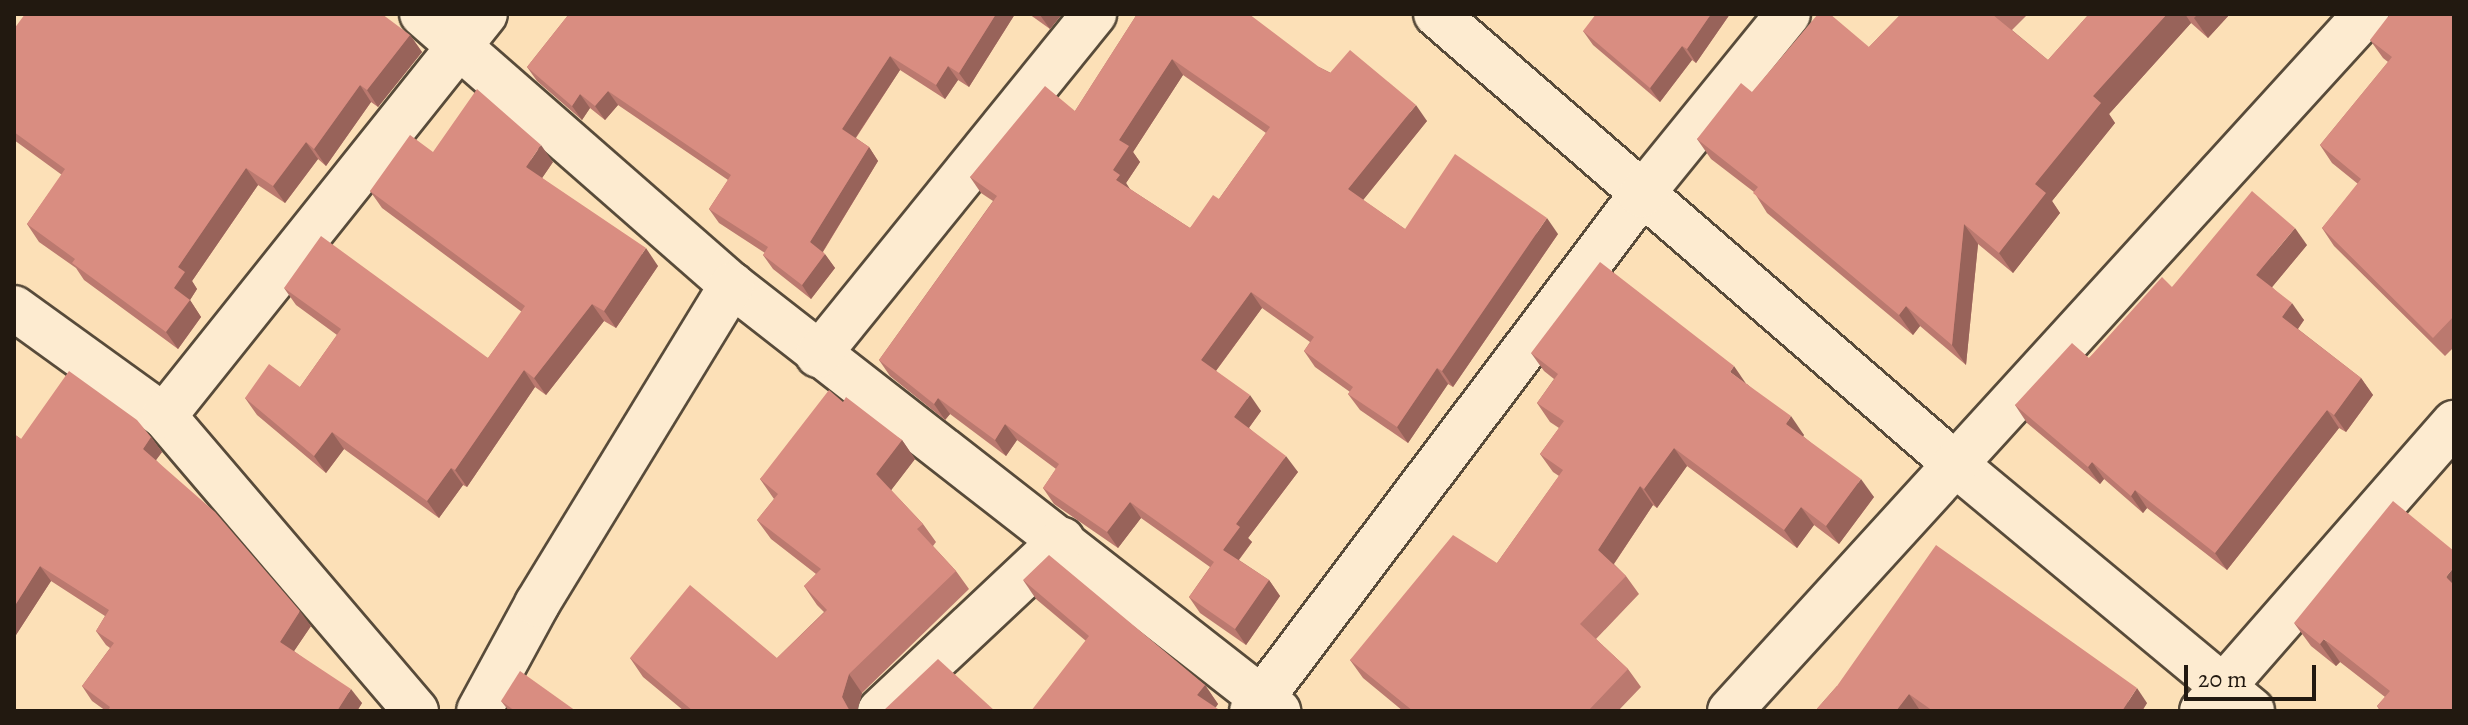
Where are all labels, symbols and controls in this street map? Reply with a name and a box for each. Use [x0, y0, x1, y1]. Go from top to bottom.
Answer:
scale bar [2188, 649, 2320, 699]
text: 20 m [2198, 663, 2247, 695]

